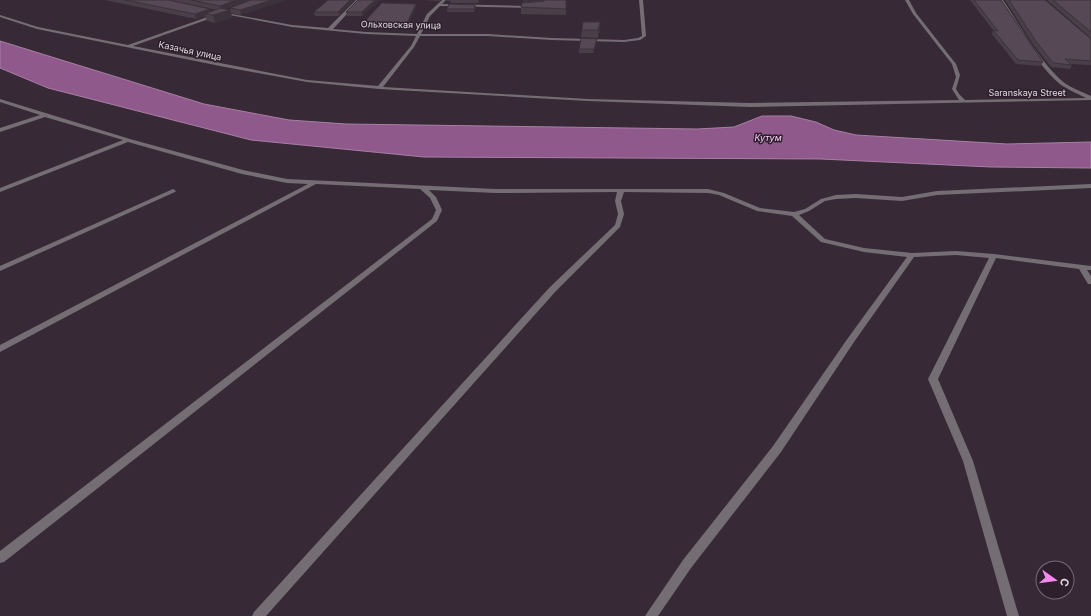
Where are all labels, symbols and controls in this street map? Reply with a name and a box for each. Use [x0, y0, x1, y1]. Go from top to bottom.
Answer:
street label: Ольховская улица [361, 18, 441, 31]
street label: Казачья улица [158, 38, 223, 63]
street label: Saranskaya Street [988, 87, 1066, 98]
water label: Кутум [754, 132, 782, 143]
north arrow [1035, 560, 1075, 600]
text: С [1057, 577, 1072, 588]

